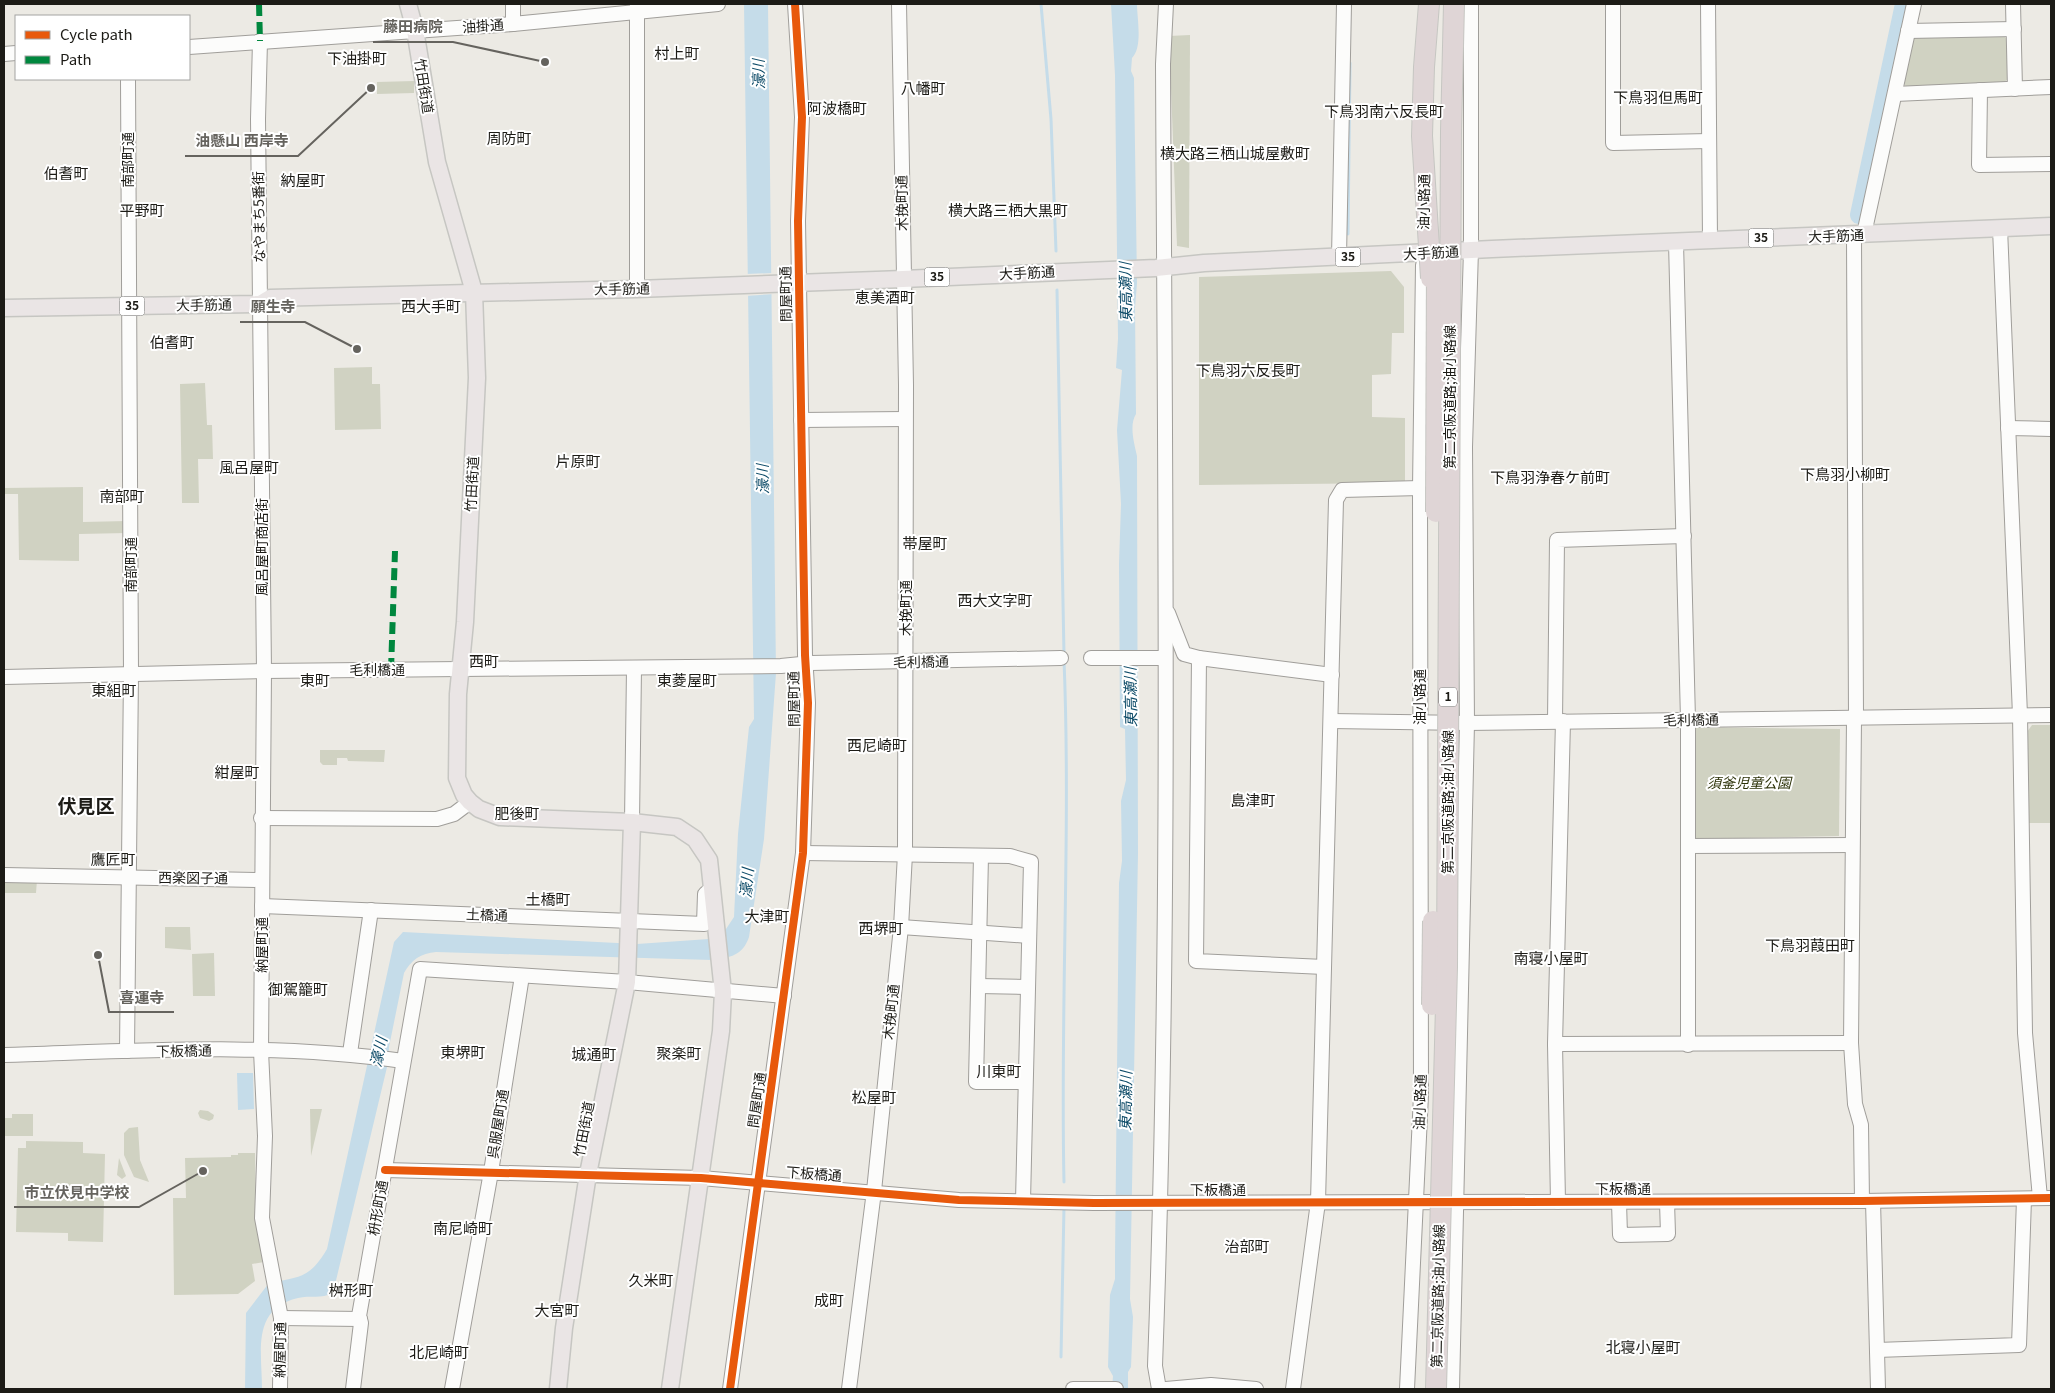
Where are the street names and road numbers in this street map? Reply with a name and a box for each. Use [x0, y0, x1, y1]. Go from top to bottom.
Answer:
street label: 油掛通 [461, 14, 505, 36]
street label: 竹田街道 [411, 57, 439, 115]
street label: 南部町通 [117, 132, 137, 188]
street label: なやまち5番街 [247, 171, 269, 263]
street label: 油小路通 [1413, 174, 1433, 230]
street label: 木挽町通 [891, 175, 911, 231]
street label: 大手筋通 [1808, 224, 1864, 246]
road number: 35 [1748, 228, 1774, 248]
street label: 大手筋通 [1402, 241, 1459, 263]
road number: 35 [1336, 248, 1360, 266]
street label: 大手筋通 [998, 261, 1055, 283]
street label: 問屋町通 [775, 266, 795, 322]
road number: 35 [924, 268, 950, 286]
street label: 大手筋通 [594, 278, 650, 298]
street label: 大手筋通 [176, 294, 232, 314]
road number: 35 [120, 296, 144, 316]
street label: 第二京阪道路;油小路線 [1439, 325, 1459, 469]
street label: 竹田街道 [460, 455, 482, 512]
street label: 風呂屋町商店街 [251, 498, 271, 596]
street label: 南部町通 [120, 537, 140, 593]
street label: 木挽町通 [895, 580, 915, 636]
street label: 毛利橋通 [893, 651, 949, 671]
street label: 毛利橋通 [349, 659, 405, 679]
street label: 油小路通 [1409, 669, 1429, 725]
street label: 問屋町通 [783, 671, 803, 727]
road number: 1 [1439, 688, 1457, 706]
street label: 毛利橋通 [1663, 709, 1719, 729]
street label: 第二京阪道路;油小路線 [1437, 730, 1457, 874]
street label: 西楽図子通 [158, 866, 228, 888]
street label: 土橋通 [466, 903, 508, 925]
street label: 納屋町通 [251, 917, 271, 973]
street label: 木挽町通 [877, 983, 903, 1041]
street label: 下板橋通 [156, 1040, 212, 1060]
street label: 問屋町通 [742, 1071, 770, 1129]
street label: 油小路通 [1408, 1074, 1430, 1130]
street label: 呉服屋町通 [482, 1088, 512, 1160]
street label: 竹田街道 [568, 1099, 598, 1158]
street label: 下板橋通 [785, 1161, 843, 1185]
street label: 下板橋通 [1595, 1178, 1651, 1198]
street label: 枡形町通 [362, 1179, 392, 1237]
street label: 下板橋通 [1190, 1179, 1246, 1199]
street label: 第二京阪道路;油小路線 [1426, 1224, 1448, 1368]
street label: 納屋町通 [269, 1322, 289, 1378]

